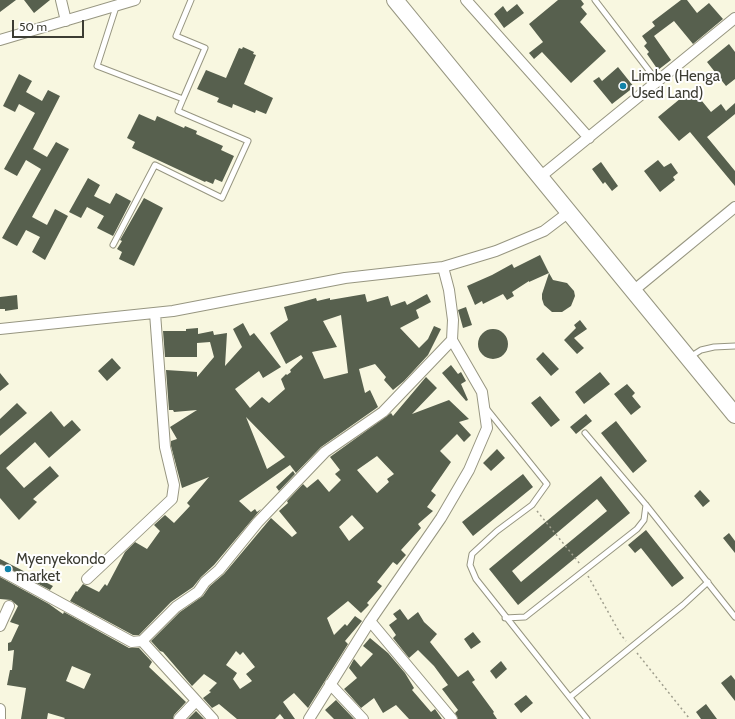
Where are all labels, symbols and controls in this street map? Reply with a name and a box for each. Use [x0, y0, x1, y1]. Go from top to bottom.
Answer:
scale bar [14, 12, 86, 38]
text: 50 m [19, 19, 47, 34]
place label: Limbe (Henga Used Land) [631, 68, 720, 103]
marker: Limbe (Henga Used Land) [618, 81, 628, 91]
place label: Myenyekondo market [16, 551, 106, 586]
marker: Myenyekondo market [3, 564, 13, 574]

